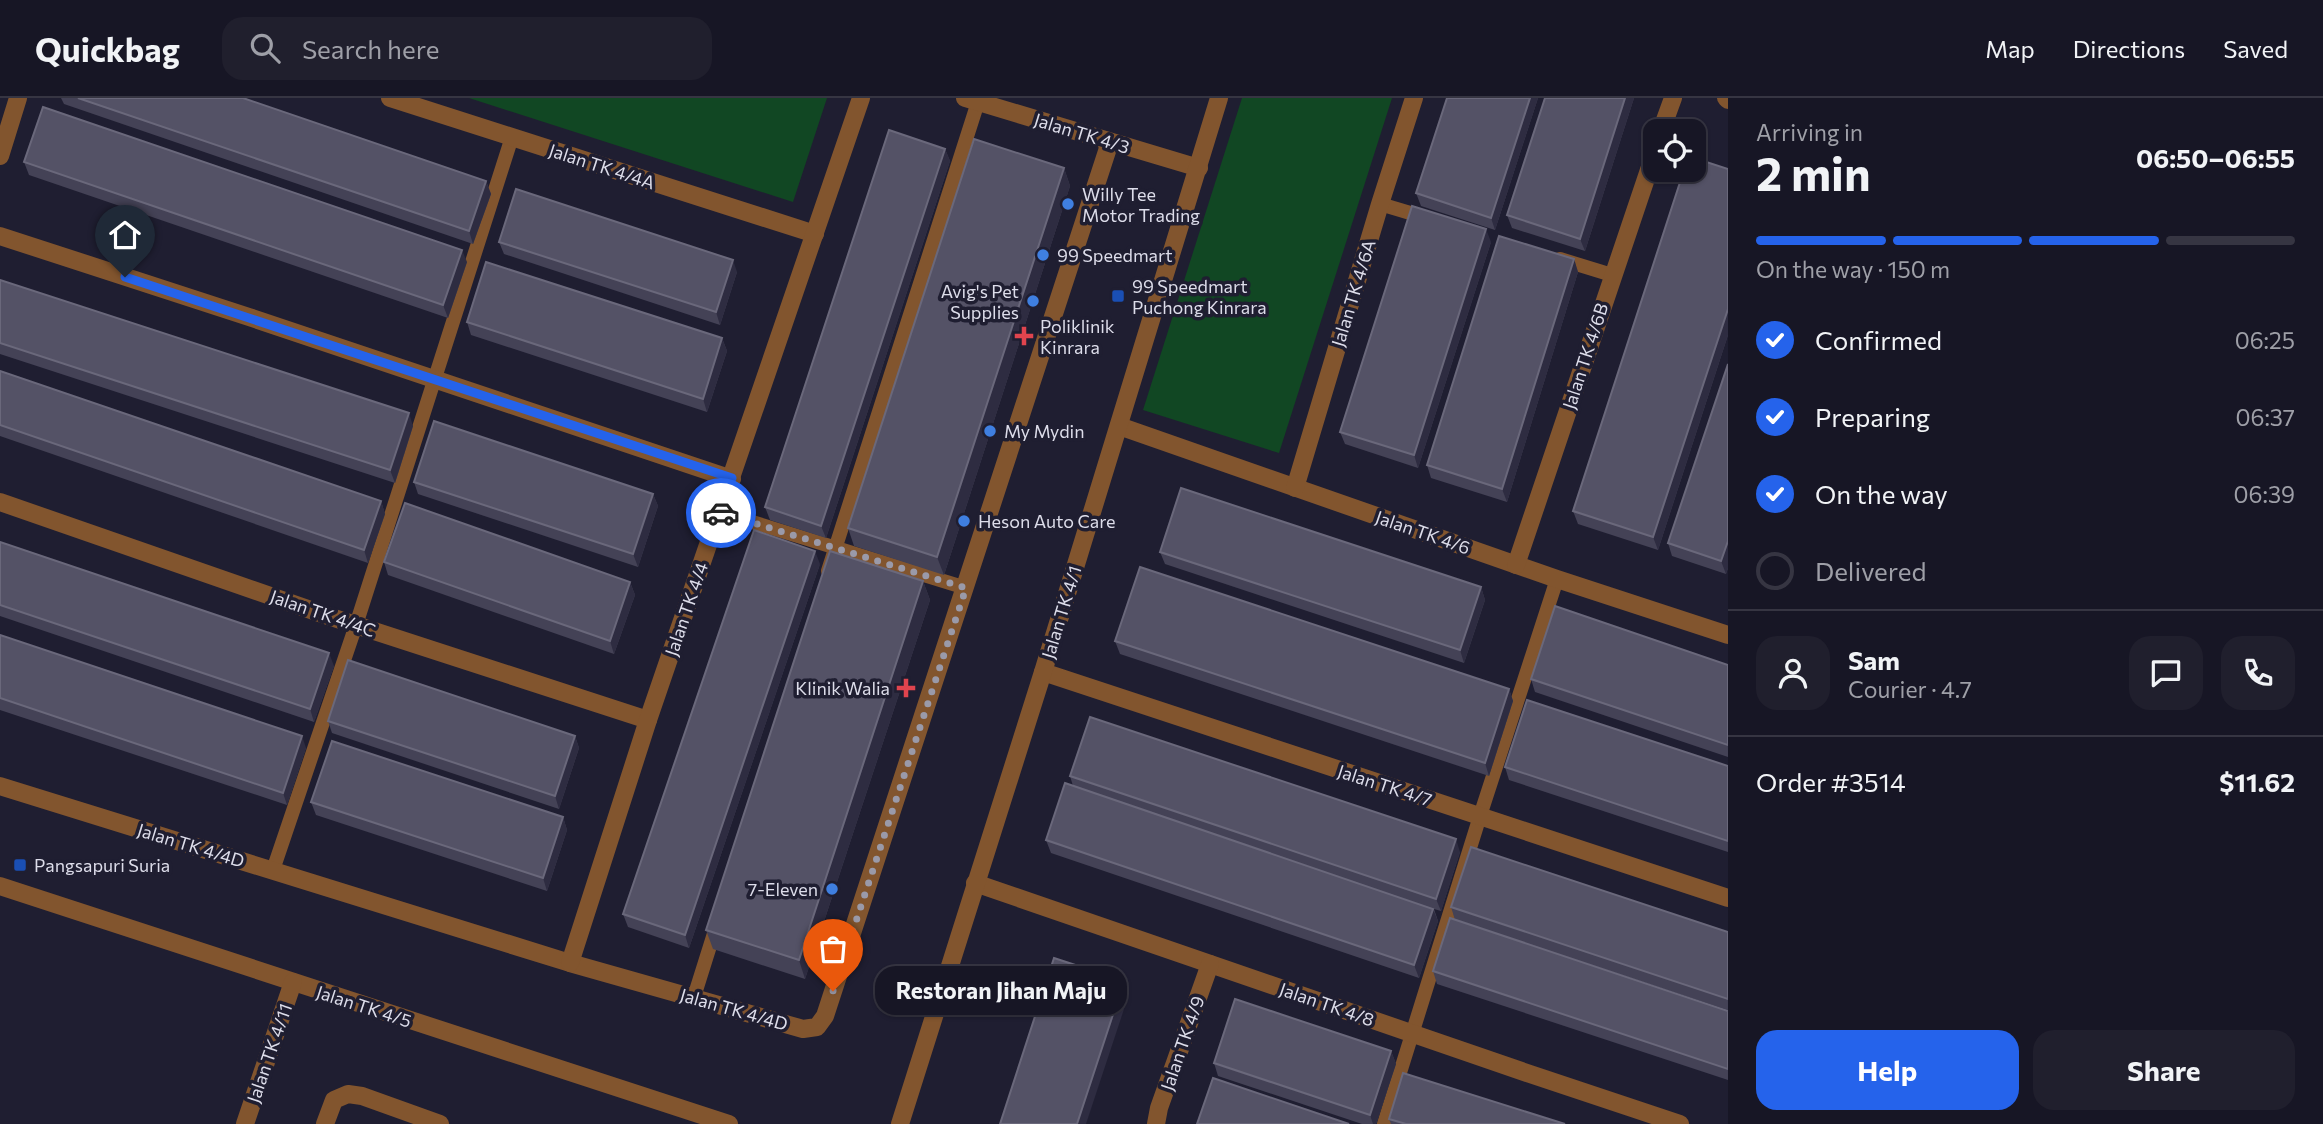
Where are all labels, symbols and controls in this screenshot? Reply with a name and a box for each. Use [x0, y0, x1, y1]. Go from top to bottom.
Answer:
search box [222, 17, 712, 80]
text: Quickbag [35, 28, 180, 69]
icon: search [246, 29, 284, 67]
text: Search here [302, 33, 439, 64]
text: Map [1985, 34, 2035, 63]
text: Directions [2073, 34, 2185, 63]
text: Saved [2223, 34, 2288, 63]
street label: Jalan TK 4/3 [1032, 108, 1132, 158]
text: Arriving in [1756, 118, 1863, 146]
map controls [1643, 119, 1706, 182]
button: locate [1643, 119, 1706, 182]
street label: Jalan TK 4/4A [546, 139, 658, 193]
text: 06:50–06:55 [2136, 142, 2295, 173]
text: 2 min [1756, 144, 1871, 200]
place label: Willy Tee Motor Trading [1082, 183, 1200, 226]
marker: Willy Tee Motor Trading [1060, 196, 1076, 212]
pin [95, 205, 155, 277]
icon: home [106, 216, 144, 254]
street label: Jalan TK 4/6A [1326, 237, 1380, 349]
place label: 99 Speedmart [1057, 244, 1173, 266]
marker: 99 Speedmart [1035, 247, 1051, 263]
text: On the way · 150 m [1756, 255, 1950, 283]
place label: 99 Speedmart Puchong Kinrara [1132, 275, 1267, 318]
place label: Avig's Pet Supplies [941, 280, 1019, 323]
marker: 99 Speedmart Puchong Kinrara [1110, 288, 1126, 304]
marker: Avig's Pet Supplies [1025, 293, 1041, 309]
street label: Jalan TK 4/6B [1557, 300, 1613, 412]
place label: Poliklinik Kinrara [1040, 315, 1115, 358]
icon: check [1756, 321, 1794, 359]
text: Confirmed [1815, 324, 1942, 355]
marker: Poliklinik Kinrara [1014, 326, 1034, 346]
text: 06:25 [2235, 326, 2295, 354]
icon: check [1756, 398, 1794, 436]
text: Preparing [1815, 401, 1930, 432]
text: 06:37 [2235, 403, 2295, 431]
place label: My Mydin [1004, 420, 1084, 442]
marker: My Mydin [982, 423, 998, 439]
icon: check [1756, 475, 1794, 513]
courier [686, 478, 756, 548]
text: On the way [1815, 478, 1948, 509]
text: 06:39 [2234, 480, 2295, 508]
icon: car [702, 494, 740, 532]
street label: Jalan TK 4/6 [1373, 506, 1473, 558]
place label: Heson Auto Care [978, 510, 1116, 532]
marker: Heson Auto Care [956, 513, 972, 529]
text: Delivered [1815, 555, 1926, 586]
street label: Jalan TK 4/4 [660, 559, 712, 659]
street label: Jalan TK 4/1 [1036, 563, 1086, 661]
street label: Jalan TK 4/4C [267, 585, 379, 641]
button: person [1756, 636, 1830, 710]
button: chat [2129, 636, 2203, 710]
button: phone [2221, 636, 2295, 710]
text: Sam [1848, 644, 1900, 675]
text: Courier · 4.7 [1848, 675, 1972, 703]
place label: Klinik Walia [795, 677, 890, 699]
marker: Klinik Walia [896, 678, 916, 698]
street label: Jalan TK 4/7 [1335, 759, 1435, 811]
text: Order #3514 [1756, 766, 1906, 797]
text: $11.62 [2219, 766, 2295, 797]
street label: Jalan TK 4/4D [135, 818, 247, 872]
place label: Pangsapuri Suria [34, 854, 170, 876]
marker: Pangsapuri Suria [12, 857, 28, 873]
place label: 7-Eleven [748, 878, 818, 900]
marker: 7-Eleven [824, 881, 840, 897]
pin [803, 919, 863, 991]
icon: bag [814, 930, 852, 968]
callout: Restoran Jihan Maju [875, 966, 1127, 1015]
text: Restoran Jihan Maju [896, 976, 1106, 1004]
street label: Jalan TK 4/8 [1277, 978, 1377, 1030]
street label: Jalan TK 4/5 [314, 980, 414, 1032]
street label: Jalan TK 4/4D [678, 983, 790, 1035]
street label: Jalan TK 4/9 [1156, 993, 1208, 1093]
street label: Jalan TK 4/11 [242, 1000, 296, 1106]
button: Help [1756, 1030, 2019, 1110]
button: Share [2033, 1030, 2295, 1110]

